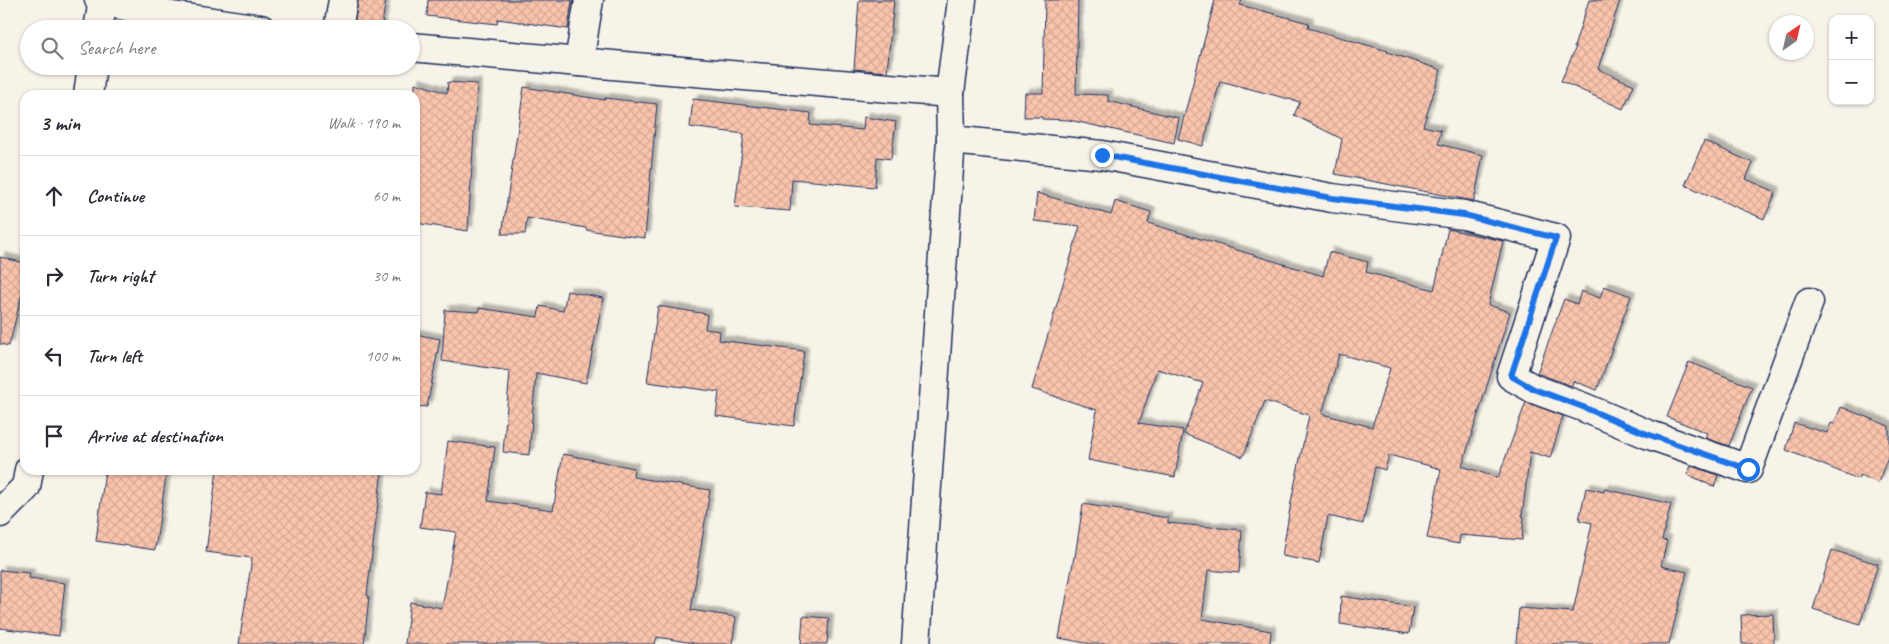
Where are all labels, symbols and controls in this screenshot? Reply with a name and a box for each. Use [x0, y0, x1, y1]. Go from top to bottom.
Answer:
north arrow [1769, 15, 1814, 60]
map controls [1829, 15, 1874, 105]
button: + [1829, 15, 1874, 60]
search box [20, 20, 420, 75]
icon: search [38, 34, 66, 62]
text: Search here [78, 36, 155, 60]
button: − [1829, 60, 1874, 105]
text: 3 min [40, 110, 80, 136]
text: Walk · 190 m [328, 113, 400, 133]
route end [1091, 144, 1114, 167]
icon: ahead [40, 182, 68, 210]
text: Continue [87, 184, 144, 208]
text: 60 m [373, 186, 400, 206]
icon: right [40, 262, 68, 290]
text: Turn right [87, 264, 154, 288]
text: 30 m [373, 266, 400, 286]
icon: left [40, 342, 68, 370]
text: Turn left [87, 344, 142, 368]
text: 100 m [366, 346, 400, 366]
icon: arrive [40, 422, 68, 450]
text: Arrive at destination [87, 424, 223, 448]
route start [1737, 458, 1760, 481]

